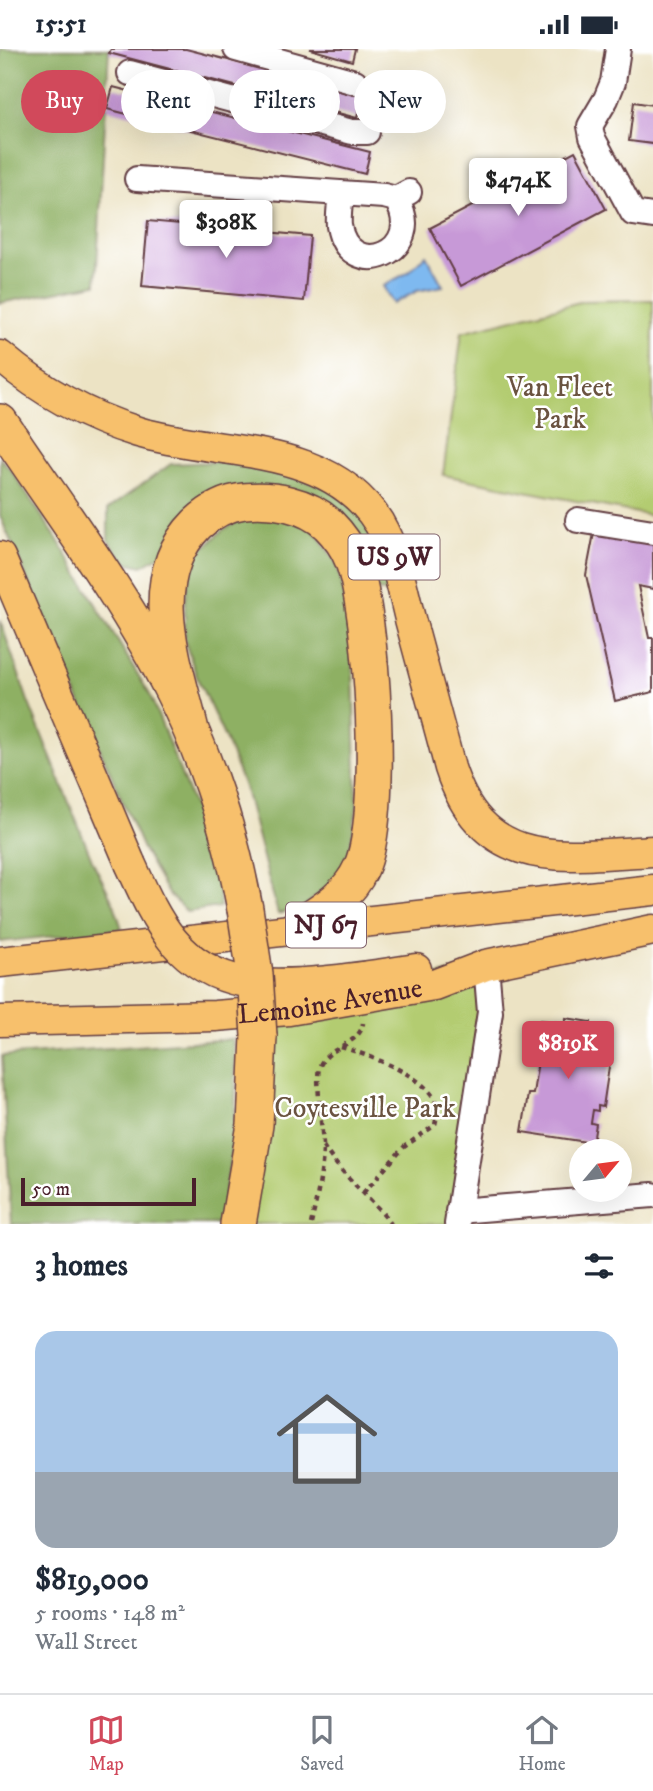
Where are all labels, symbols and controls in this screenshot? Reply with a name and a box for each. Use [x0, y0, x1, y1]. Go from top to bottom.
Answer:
text: 15:51 [35, 8, 87, 41]
chip: Buy [21, 70, 107, 133]
chip: Rent [121, 70, 215, 133]
chip: Filters [229, 70, 340, 133]
chip: New [354, 70, 446, 133]
pin: $474K [469, 159, 567, 218]
text: $474K [485, 166, 551, 195]
pin: $308K [177, 201, 275, 260]
text: $308K [195, 208, 257, 237]
park label: Van Fleet Park [506, 370, 613, 437]
road number: US 9W [348, 535, 440, 579]
road number: NJ 67 [286, 903, 366, 947]
street label: Lemoine Avenue [236, 970, 425, 1032]
pin: $819K [519, 1021, 617, 1081]
text: $819K [538, 1029, 598, 1058]
park label: Coytesville Park [274, 1091, 456, 1126]
north arrow [569, 1139, 632, 1202]
map controls [569, 1139, 632, 1202]
scale bar [21, 1175, 196, 1207]
text: 50 m [32, 1178, 70, 1201]
icon: filters [580, 1247, 618, 1285]
text: 3 homes [35, 1248, 128, 1285]
icon: home [264, 1376, 390, 1502]
text: $819,000 [35, 1562, 149, 1599]
text: 5 rooms · 148 m² [35, 1599, 185, 1628]
text: Wall Street [35, 1628, 138, 1657]
tab: Map [87, 1711, 125, 1776]
tab: Saved [300, 1711, 344, 1776]
tab: Home [519, 1711, 566, 1776]

